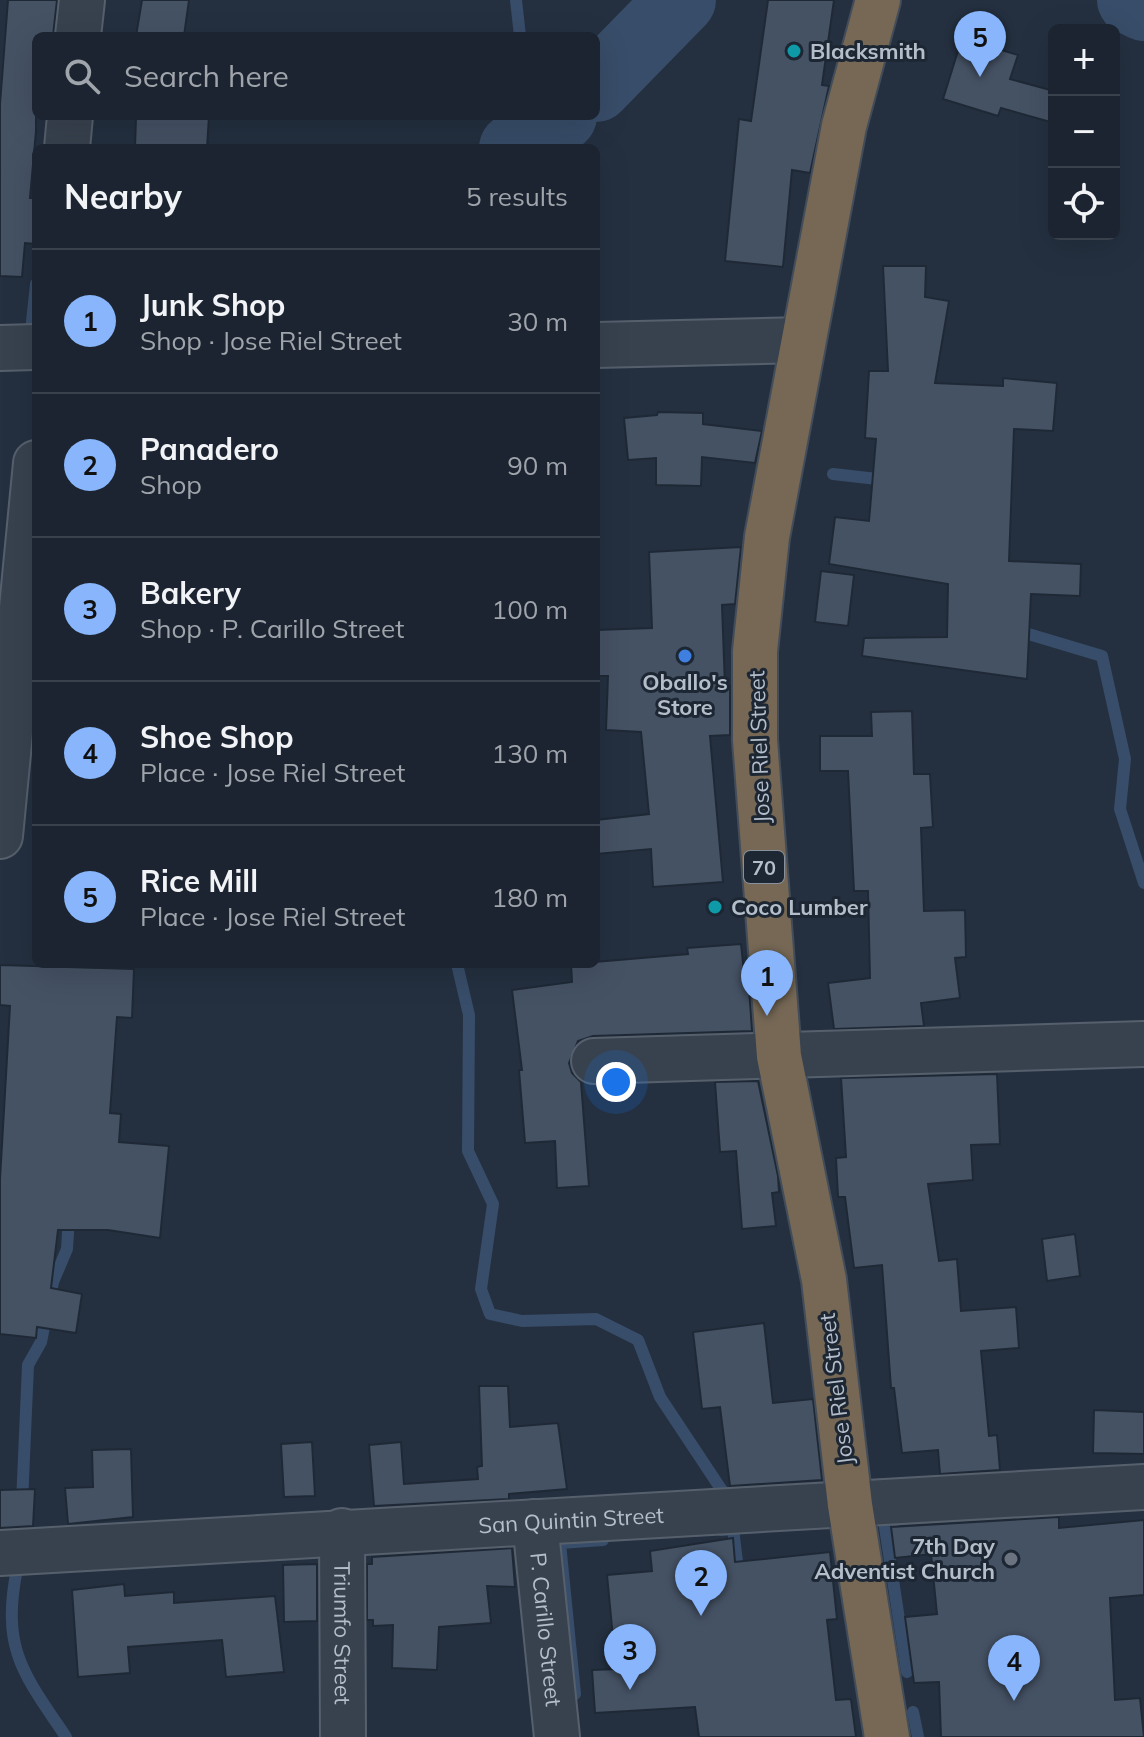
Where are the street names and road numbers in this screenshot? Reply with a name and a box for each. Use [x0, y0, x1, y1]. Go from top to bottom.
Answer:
street label: Jose Riel Street [742, 670, 776, 824]
road number: 70 [744, 851, 784, 883]
street label: Jose Riel Street [813, 1311, 859, 1466]
street label: San Quintin Street [477, 1501, 665, 1539]
street label: P. Carillo Street [524, 1551, 568, 1708]
street label: Triumfo Street [328, 1561, 357, 1705]

